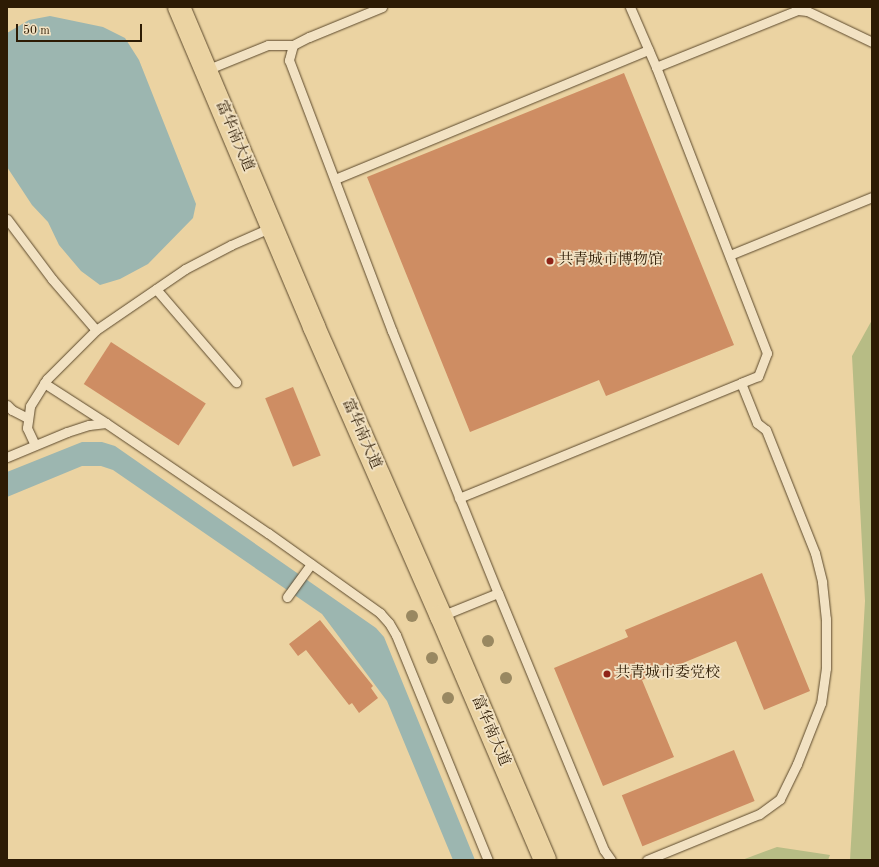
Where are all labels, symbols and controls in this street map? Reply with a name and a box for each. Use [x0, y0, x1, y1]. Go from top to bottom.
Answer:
scale bar [18, 16, 144, 42]
text: 50 m [23, 25, 50, 37]
street label: 富华南大道 [211, 98, 257, 174]
place label: 共青城市博物馆 [558, 252, 663, 270]
marker: 共青城市博物馆 [545, 256, 555, 266]
street label: 富华南大道 [338, 396, 384, 472]
place label: 共青城市委党校 [615, 665, 720, 683]
marker: 共青城市委党校 [602, 669, 612, 679]
street label: 富华南大道 [467, 693, 513, 769]

